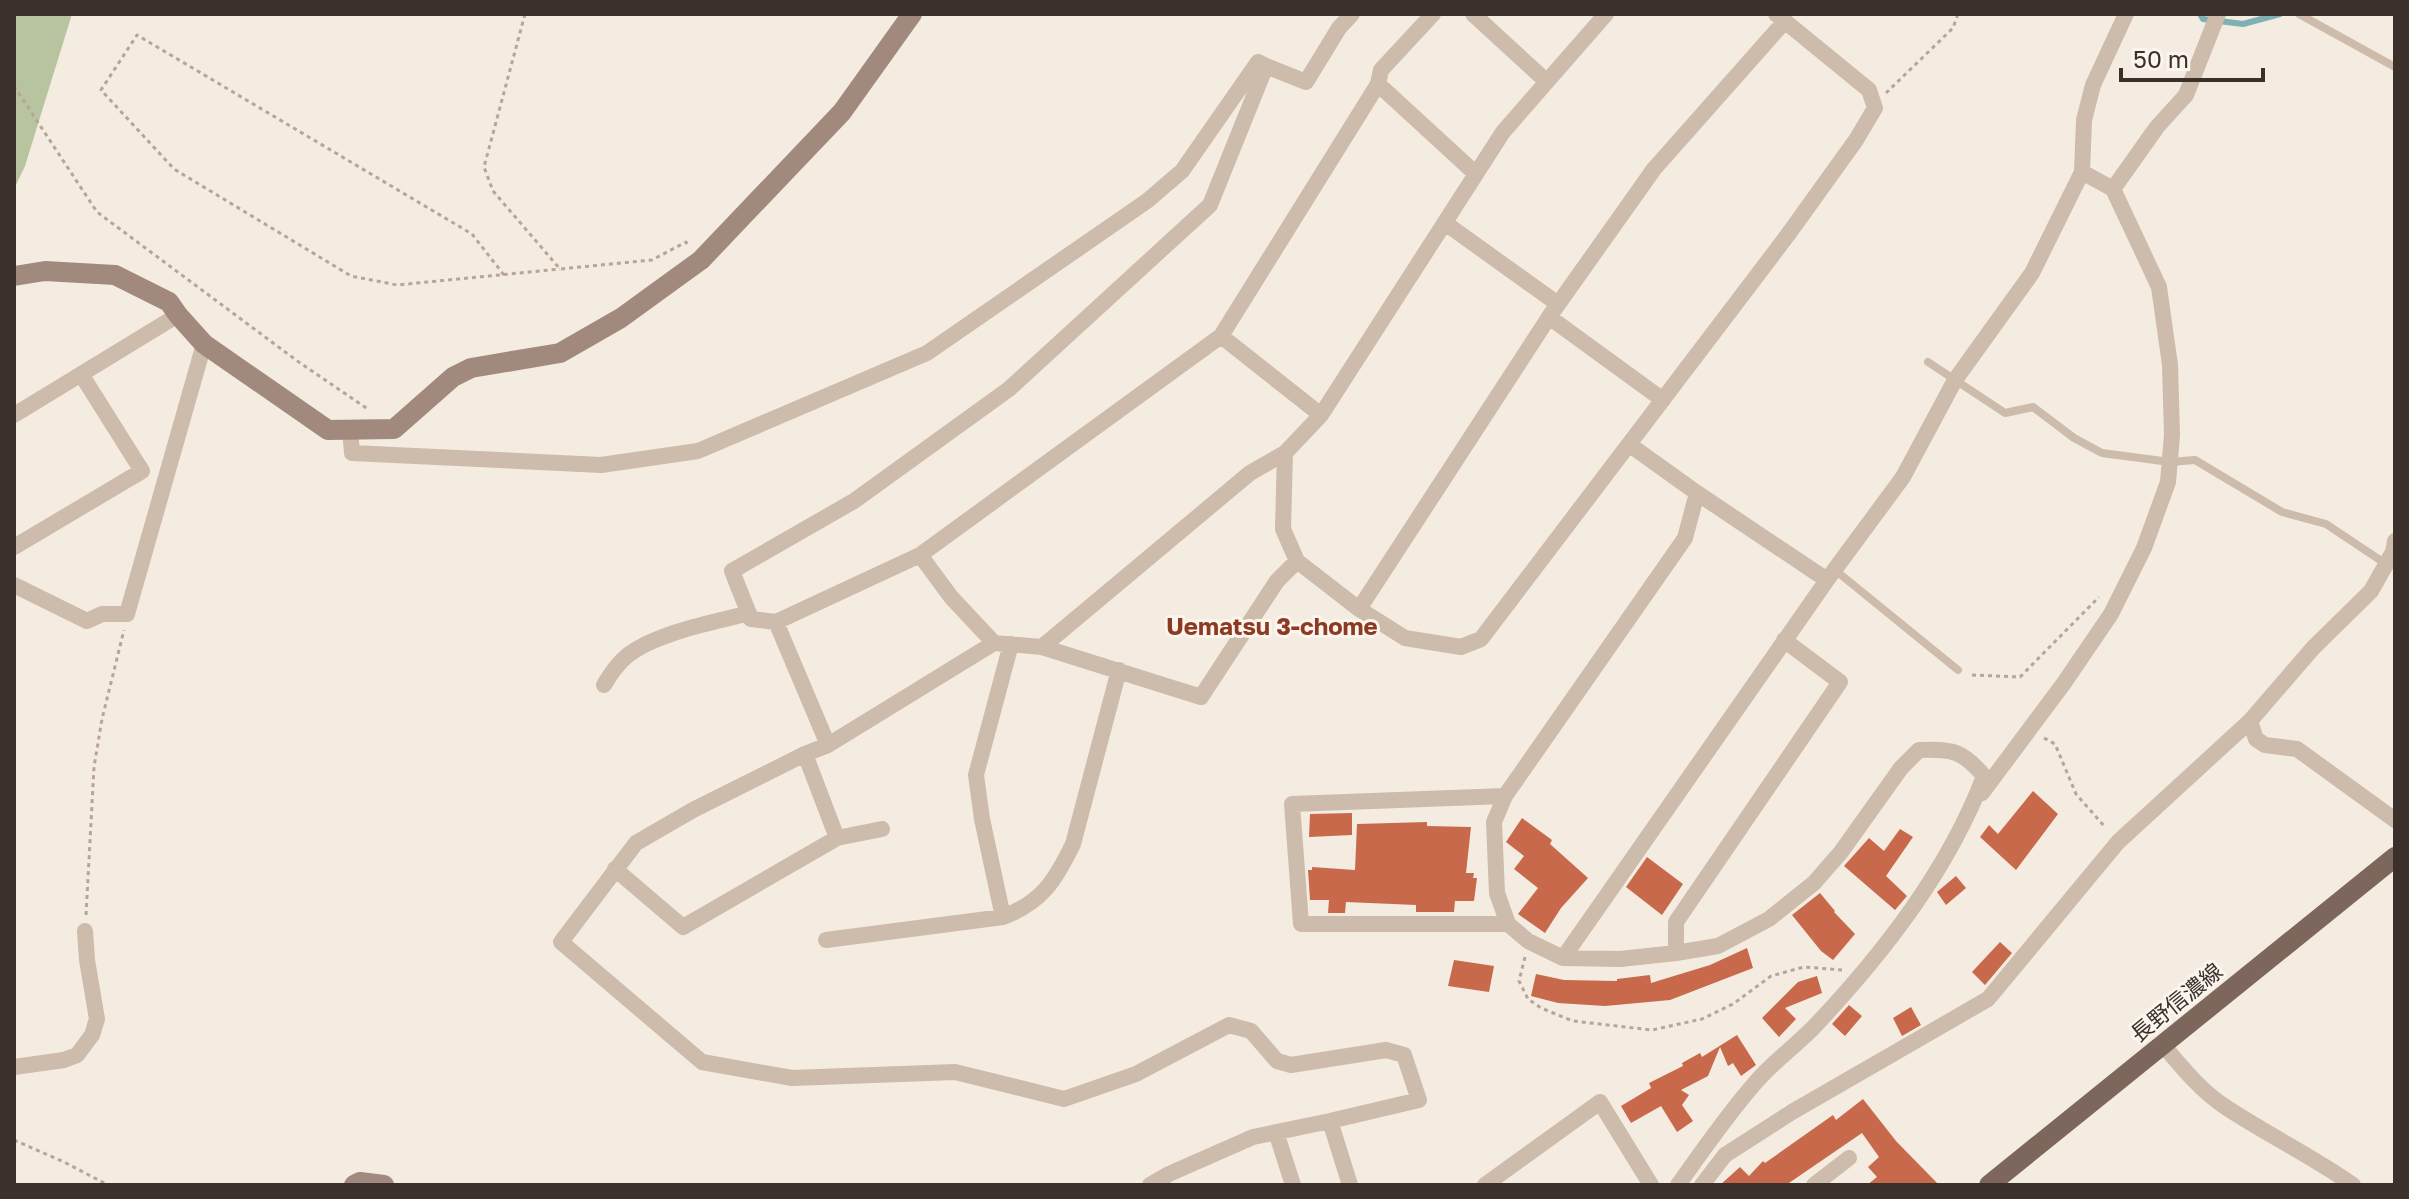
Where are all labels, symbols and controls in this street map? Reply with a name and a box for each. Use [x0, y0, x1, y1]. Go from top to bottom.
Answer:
scale bar [2121, 32, 2263, 82]
text: 50 m [2133, 44, 2189, 73]
district label: Uematsu 3-chome [1166, 611, 1378, 640]
street label: 長野信濃線 [2125, 957, 2227, 1047]

